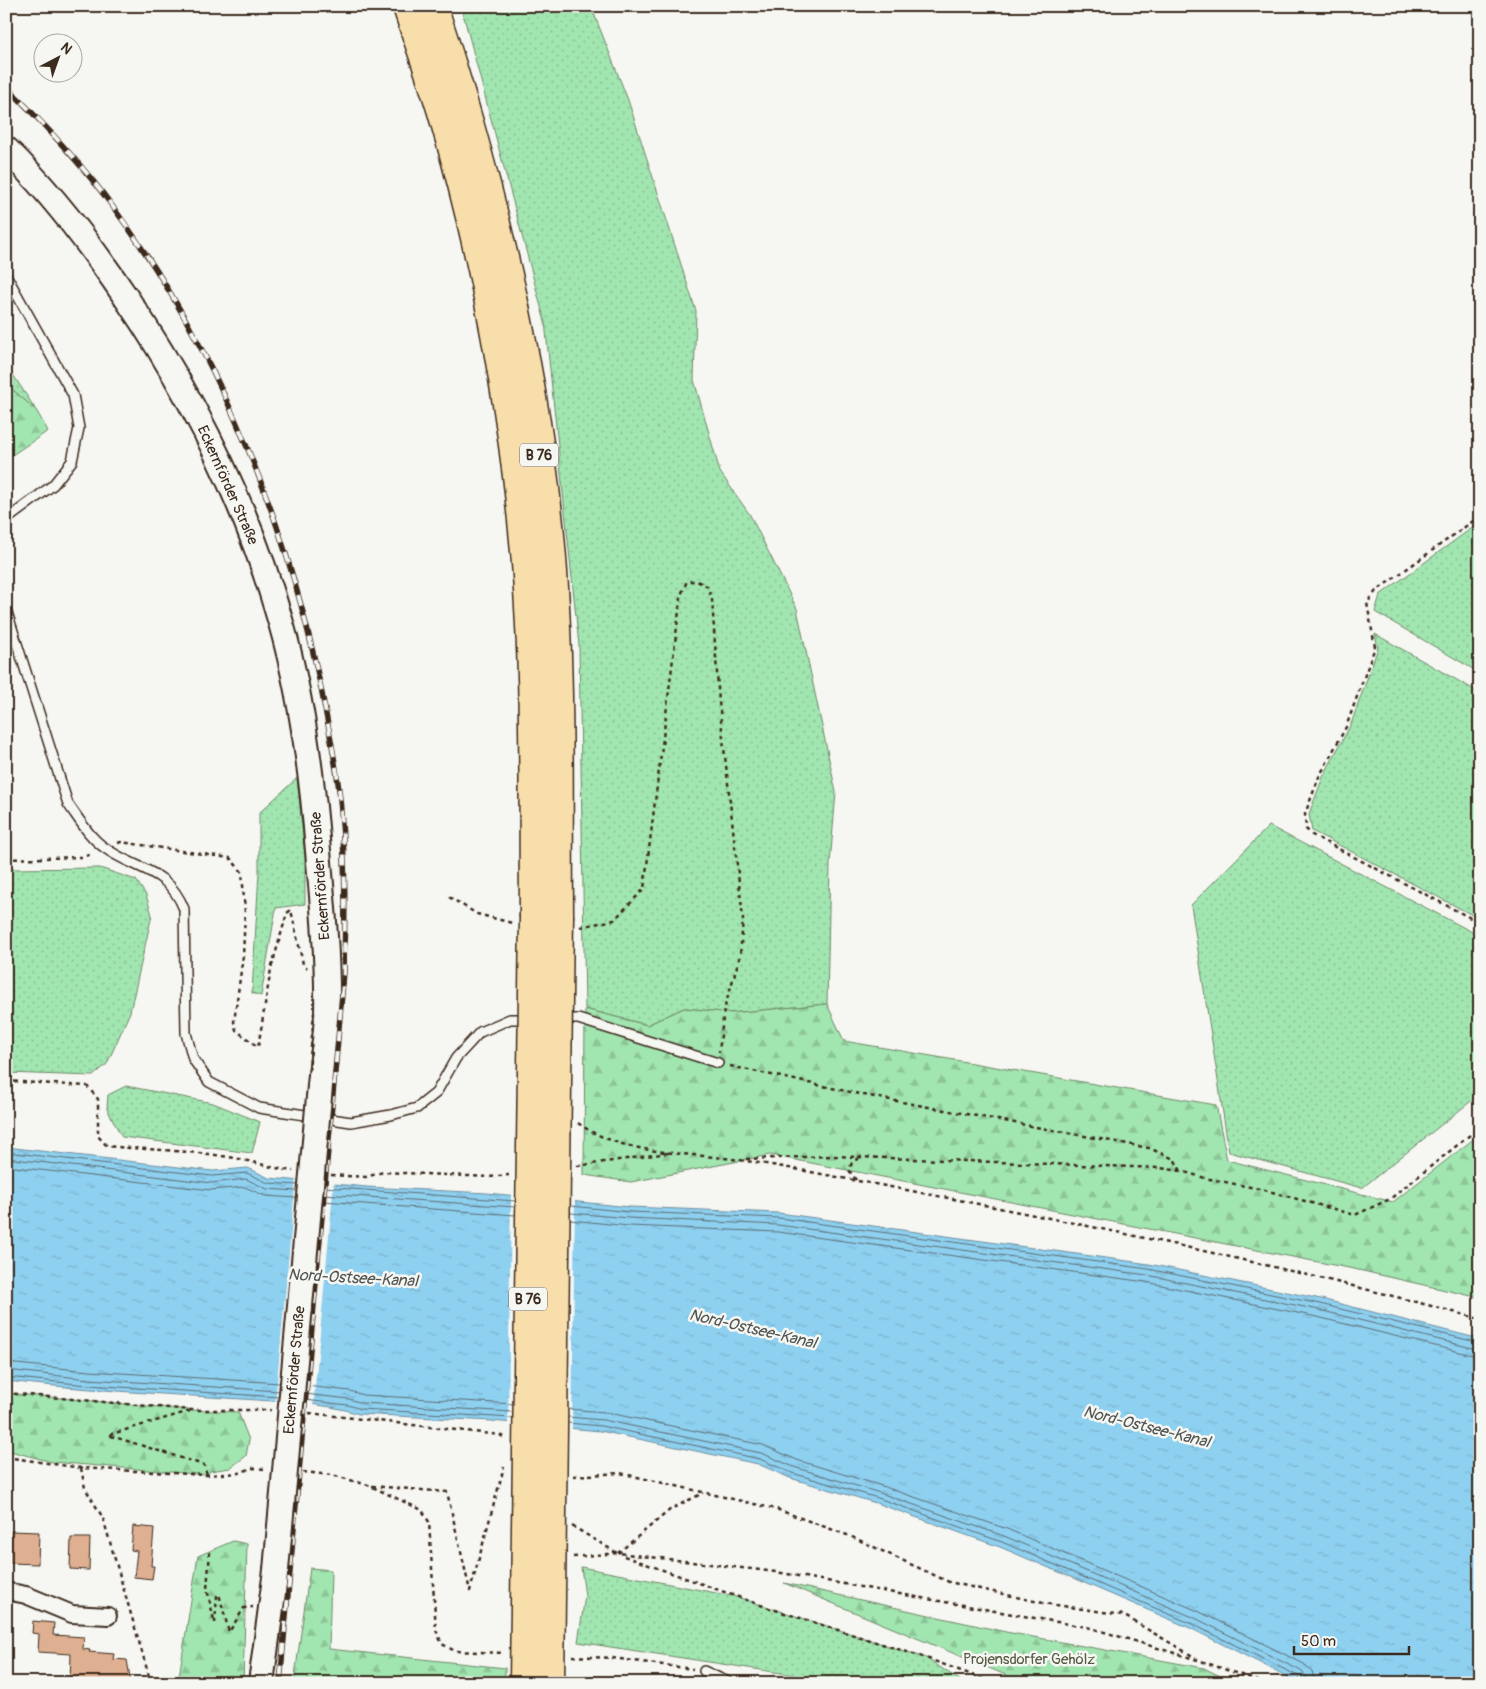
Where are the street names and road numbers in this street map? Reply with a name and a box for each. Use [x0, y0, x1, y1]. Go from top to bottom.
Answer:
street label: Eckernförder Straße [193, 423, 263, 548]
road number: B 76 [520, 444, 558, 466]
street label: Eckernförder Straße [306, 811, 334, 941]
road number: B 76 [509, 1288, 547, 1310]
street label: Eckernförder Straße [279, 1305, 310, 1435]

